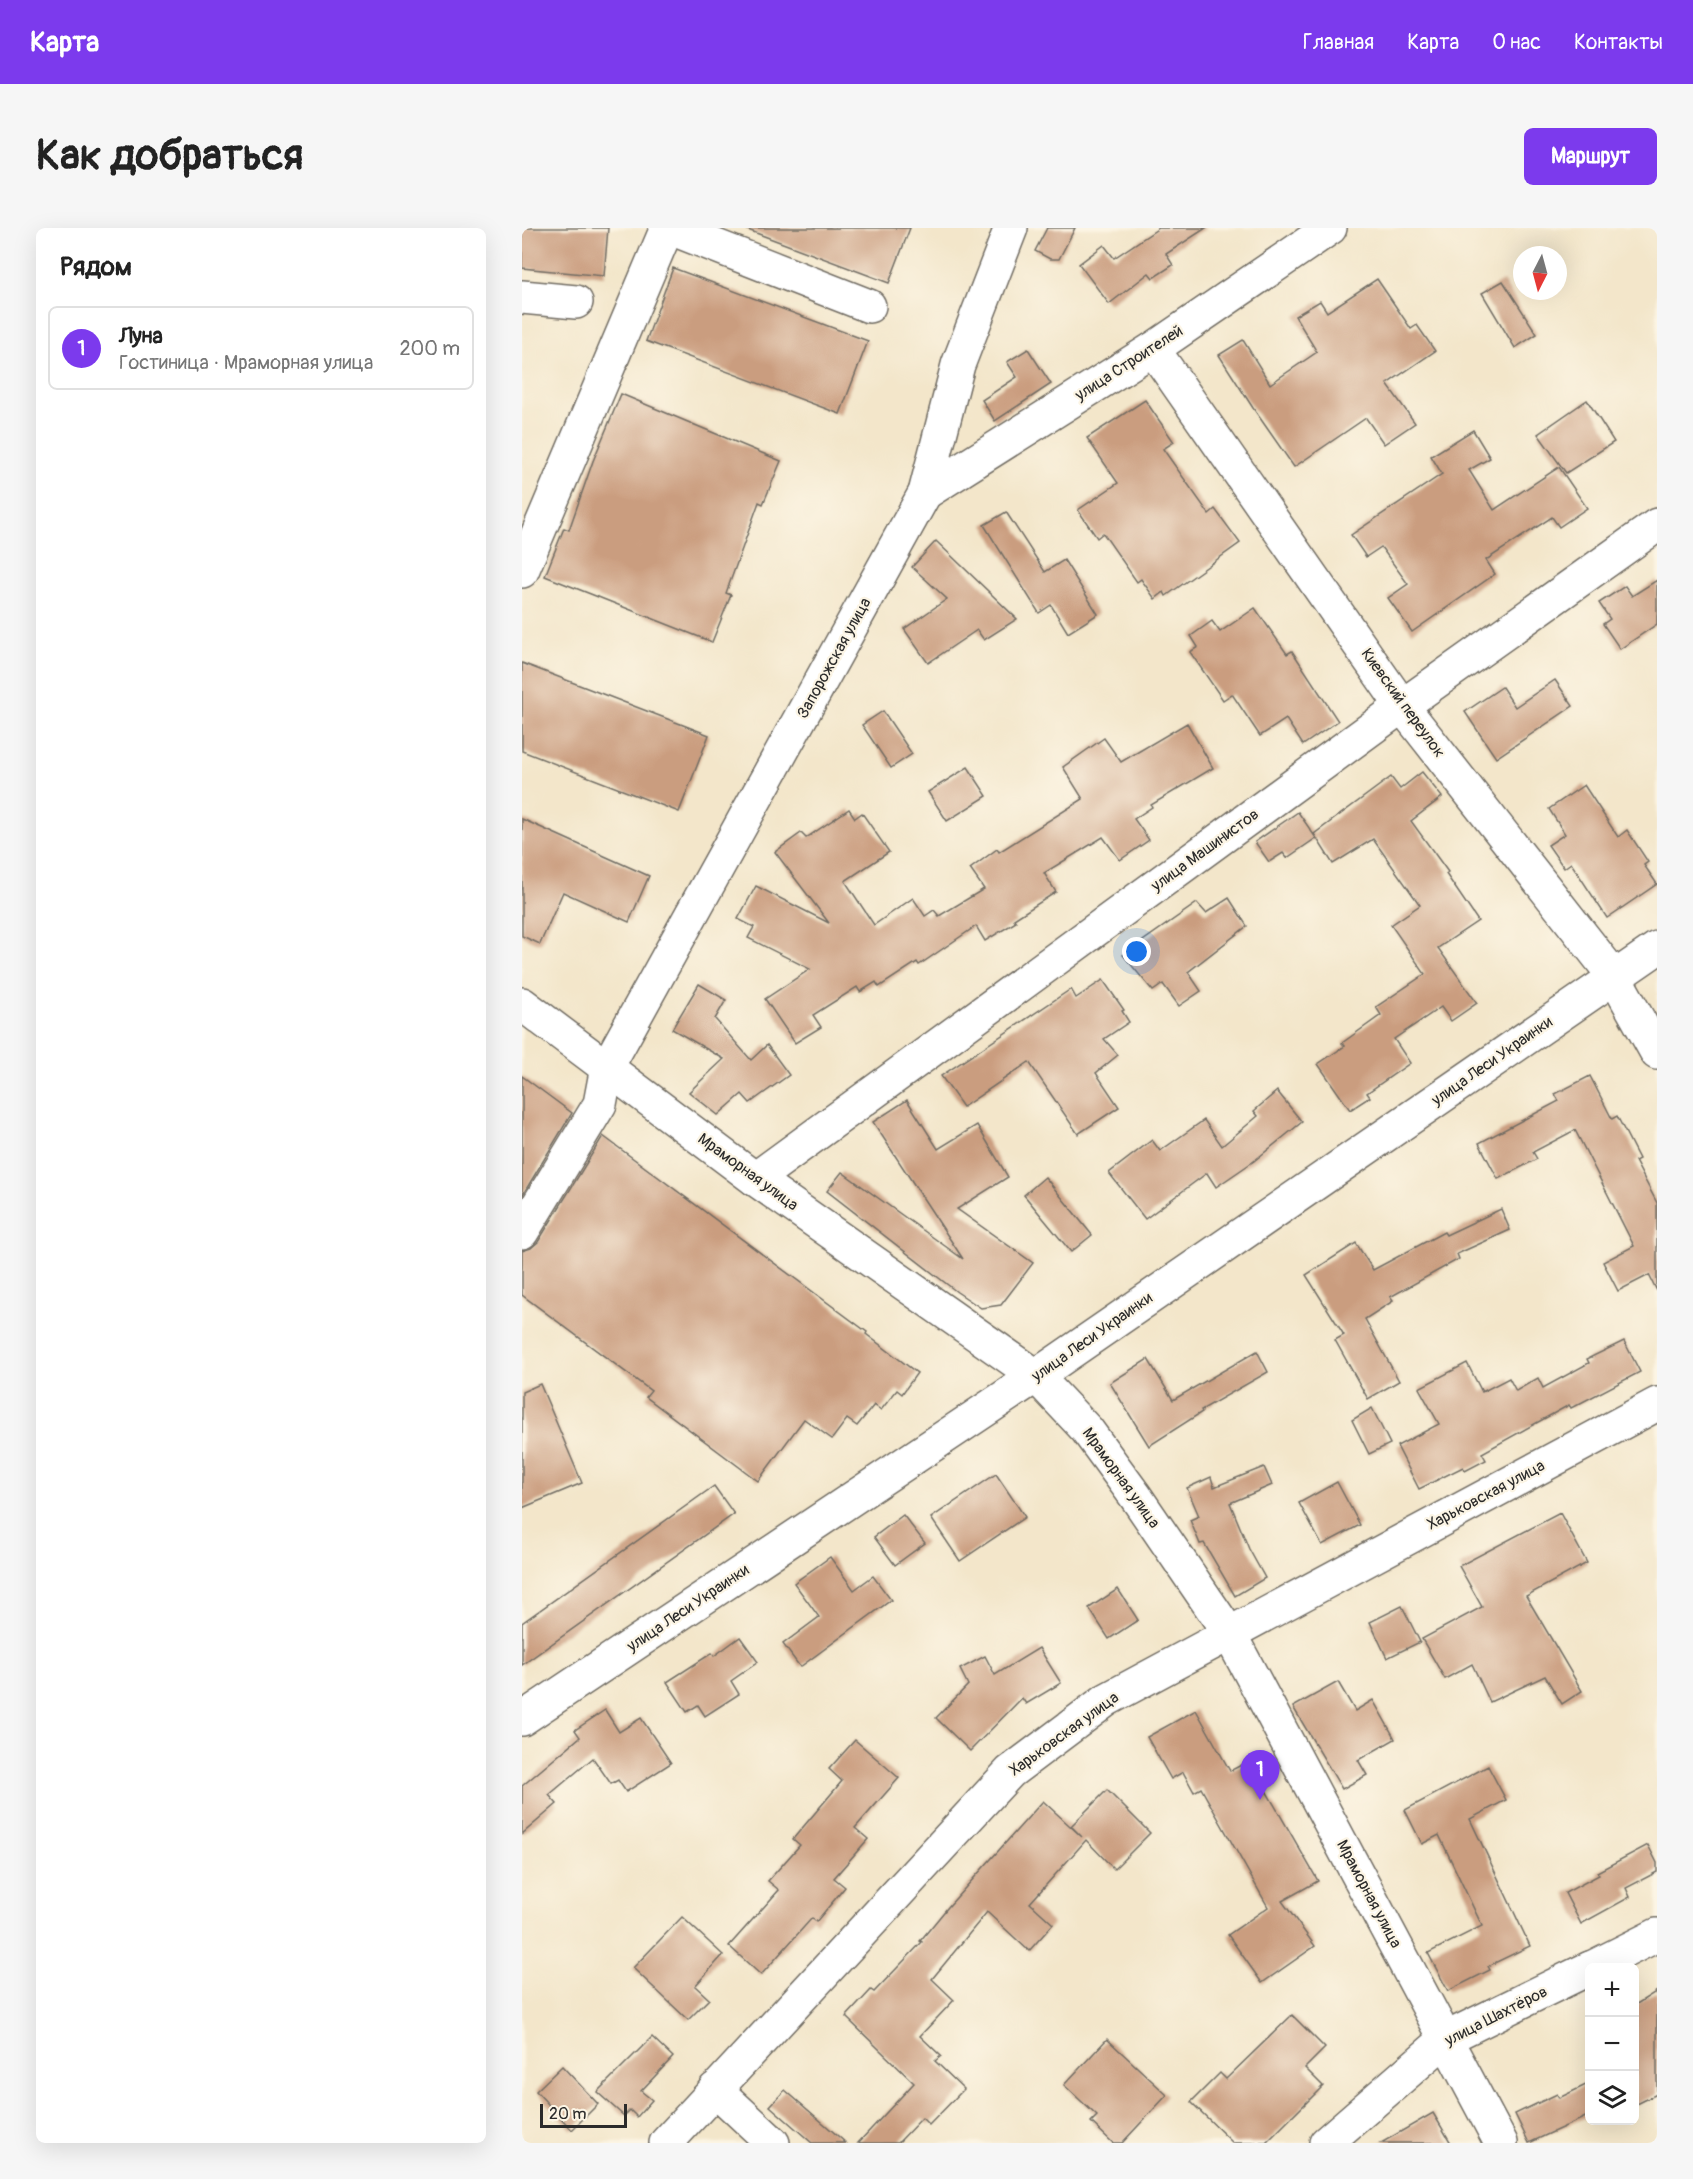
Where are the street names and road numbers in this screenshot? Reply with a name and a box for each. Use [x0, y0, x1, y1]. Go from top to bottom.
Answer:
street label: улица Строителей [1071, 321, 1187, 406]
street label: Запорожская улица [793, 594, 875, 722]
street label: Киевский переулок [1357, 644, 1449, 762]
street label: улица Машинистов [1146, 804, 1263, 896]
street label: улица Леси Украинки [1427, 1012, 1556, 1111]
street label: Мраморная улица [694, 1129, 802, 1215]
street label: улица Леси Украинки [1027, 1288, 1156, 1387]
street label: Мраморная улица [1078, 1424, 1164, 1532]
street label: Харьковская улица [1424, 1456, 1548, 1534]
street label: улица Леси Украинки [622, 1560, 753, 1657]
street label: Харьковская улица [1005, 1688, 1123, 1780]
street label: Мраморная улица [1332, 1837, 1406, 1951]
street label: улица Шахтёров [1440, 1982, 1551, 2051]

